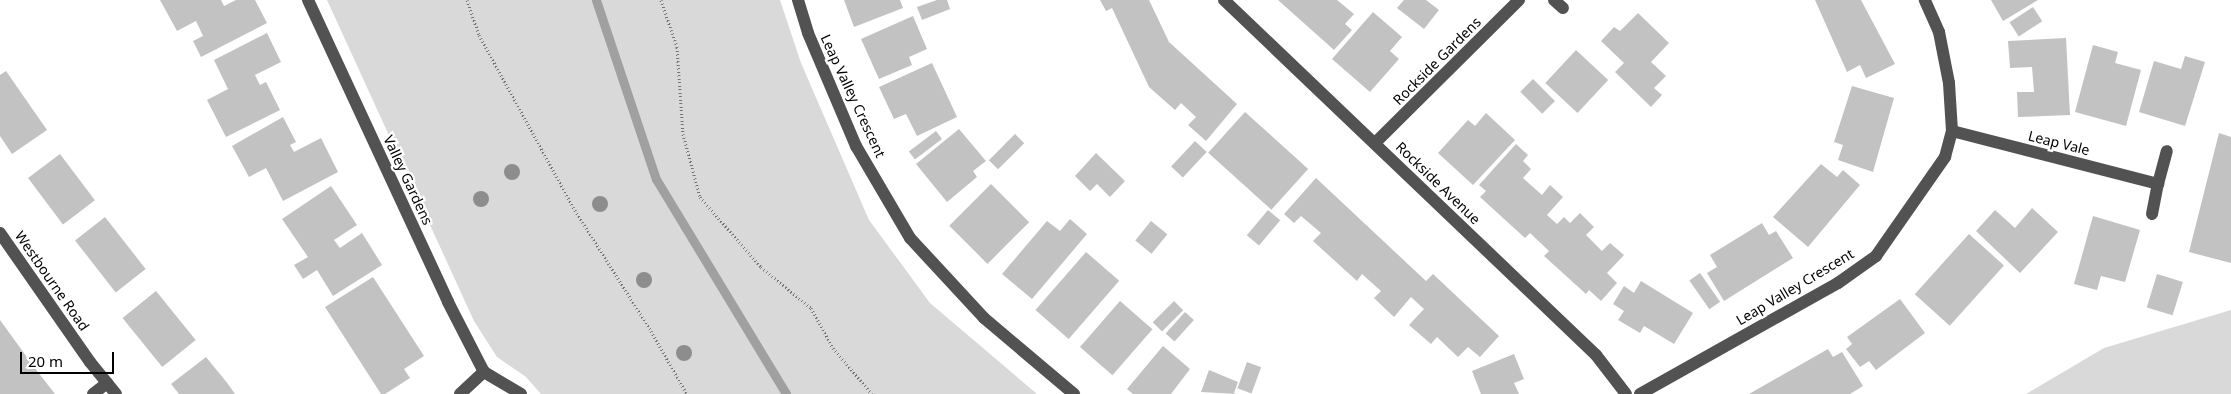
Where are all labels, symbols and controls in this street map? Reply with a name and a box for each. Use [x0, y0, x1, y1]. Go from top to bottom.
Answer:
street label: Rockside Gardens [1390, 14, 1484, 108]
street label: Leap Valley Crescent [817, 32, 889, 160]
street label: Leap Vale [2026, 127, 2092, 159]
street label: Valley Gardens [380, 132, 436, 228]
street label: Rockside Avenue [1392, 138, 1484, 228]
street label: Westbourne Road [11, 228, 93, 334]
street label: Leap Valley Crescent [1733, 245, 1857, 329]
scale bar [22, 342, 116, 374]
text: 20 m [28, 351, 63, 371]

